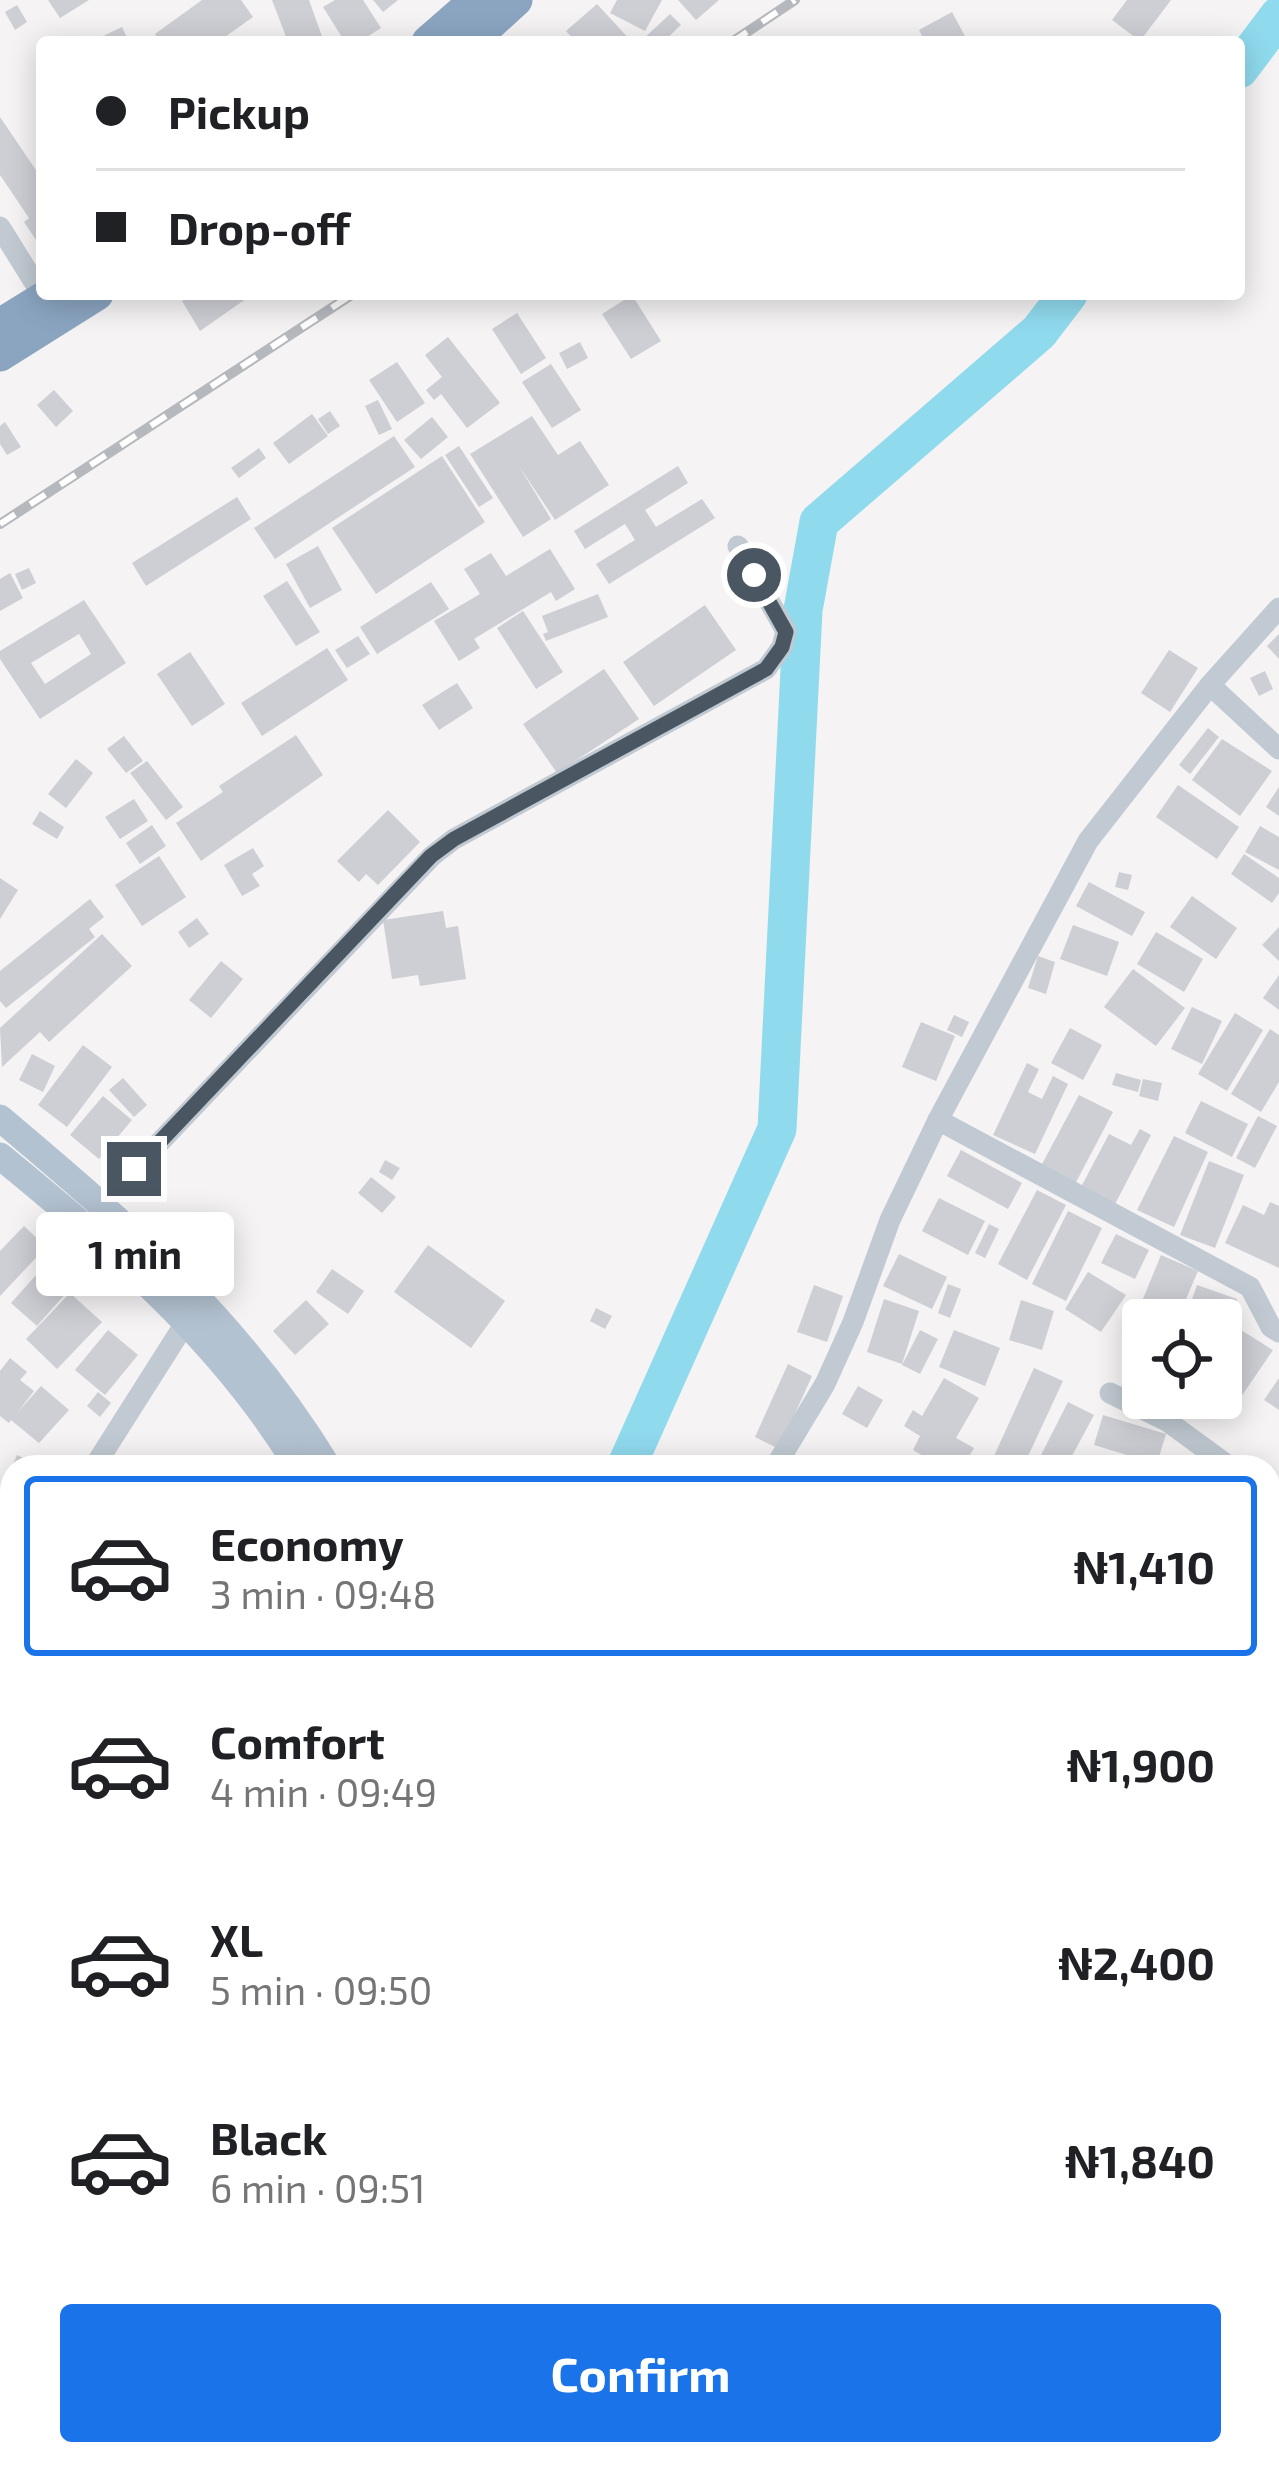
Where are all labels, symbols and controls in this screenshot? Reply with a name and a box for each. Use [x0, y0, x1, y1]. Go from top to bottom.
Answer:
text: Pickup [168, 84, 310, 138]
text: Drop-off [168, 200, 350, 254]
route start [727, 548, 781, 602]
route end [107, 1142, 161, 1196]
callout: 1 min [35, 1211, 233, 1295]
text: 1 min [88, 1230, 182, 1277]
map controls [1122, 1299, 1242, 1419]
button: locate [1122, 1299, 1242, 1419]
icon: car [66, 1512, 174, 1620]
text: Economy [210, 1516, 404, 1570]
text: ₦1,410 [1074, 1539, 1215, 1593]
text: 3 min · 09:48 [210, 1570, 436, 1617]
icon: car [66, 1710, 174, 1818]
text: Comfort [210, 1714, 385, 1768]
text: ₦1,900 [1067, 1737, 1215, 1791]
text: 4 min · 09:49 [210, 1768, 437, 1815]
icon: car [66, 1908, 174, 2016]
text: XL [210, 1912, 263, 1966]
text: ₦2,400 [1058, 1935, 1215, 1989]
text: 5 min · 09:50 [210, 1966, 432, 2013]
icon: car [66, 2106, 174, 2214]
text: Black [210, 2110, 327, 2164]
text: ₦1,840 [1065, 2133, 1215, 2187]
text: 6 min · 09:51 [210, 2164, 426, 2211]
button: Confirm [60, 2304, 1221, 2442]

